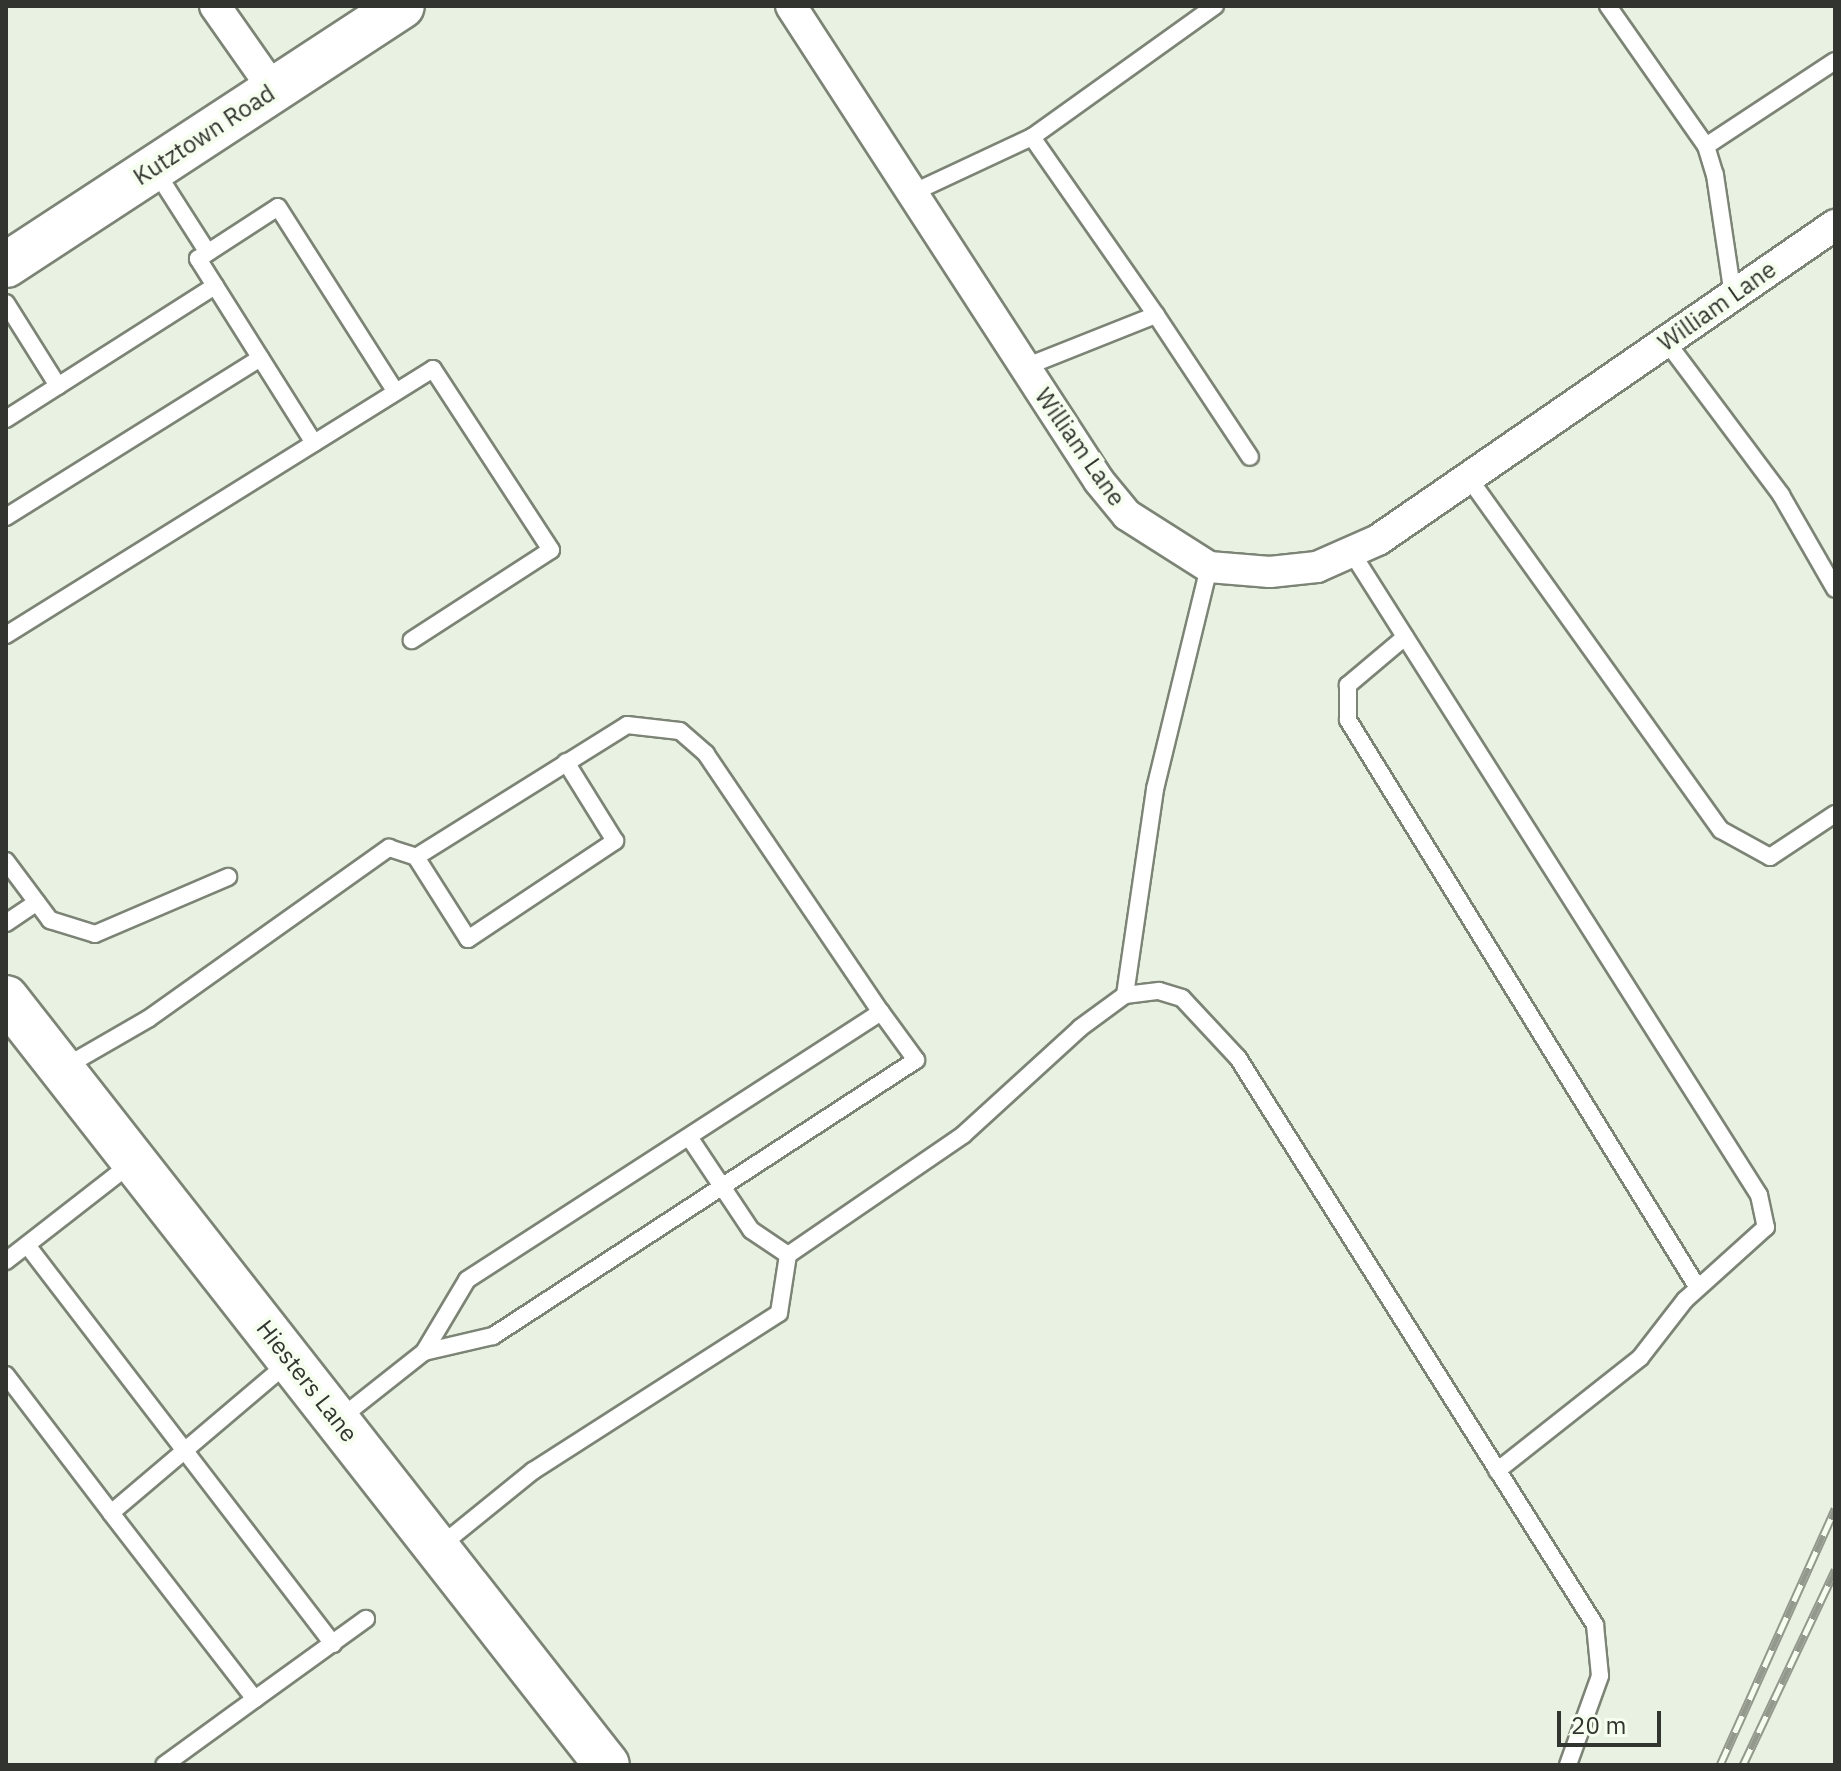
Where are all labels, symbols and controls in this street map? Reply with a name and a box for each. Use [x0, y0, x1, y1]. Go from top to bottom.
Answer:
street label: Kutztown Road [128, 79, 280, 191]
street label: William Lane [1652, 255, 1782, 357]
street label: William Lane [1029, 382, 1131, 512]
street label: Hiesters Lane [250, 1314, 364, 1448]
scale bar [1561, 1695, 1665, 1745]
text: 20 m [1571, 1709, 1626, 1741]

